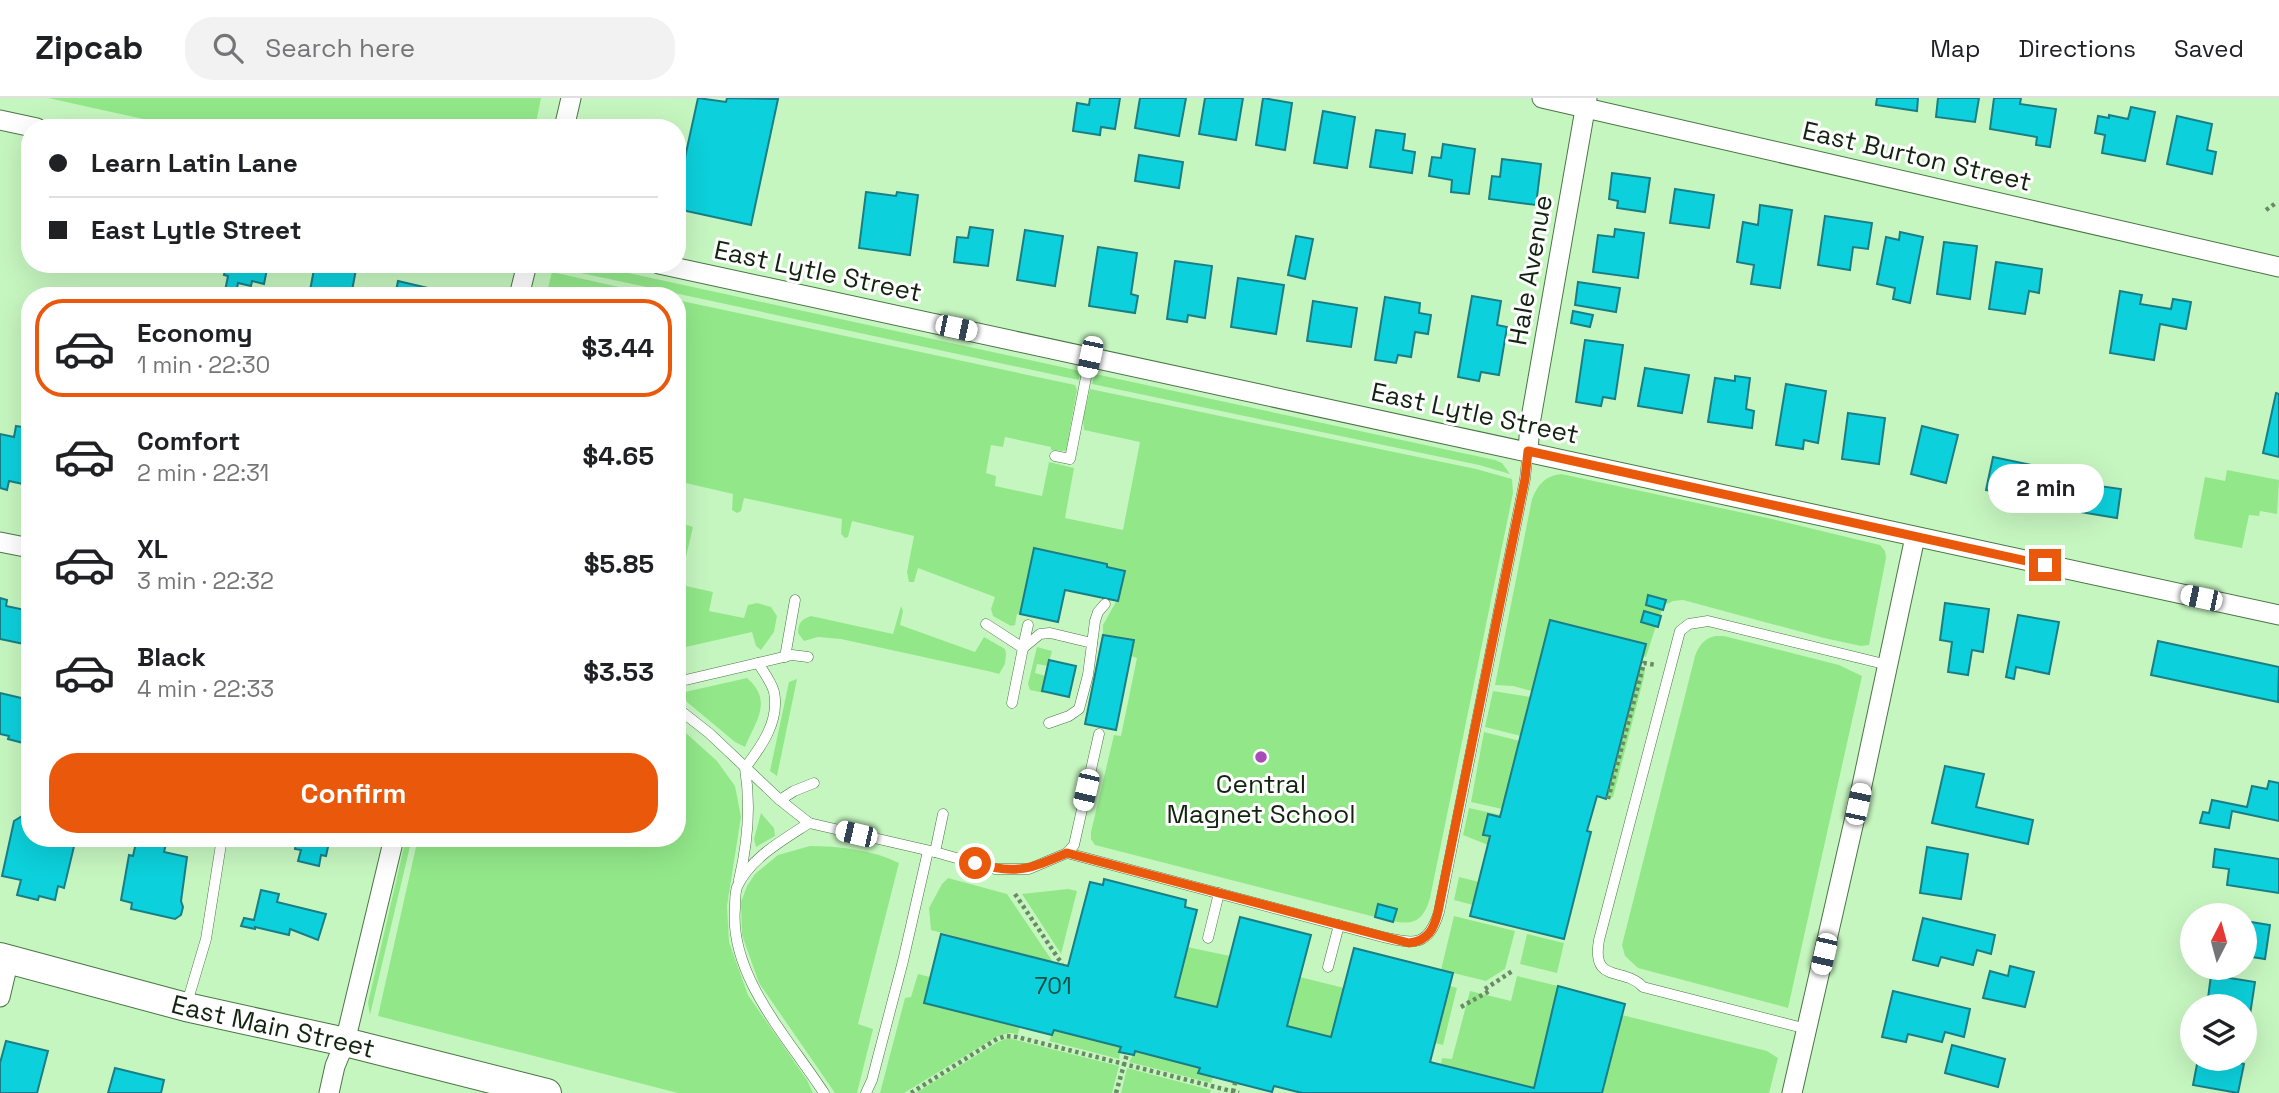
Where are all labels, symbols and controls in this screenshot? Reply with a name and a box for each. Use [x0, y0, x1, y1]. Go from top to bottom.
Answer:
search box [185, 17, 675, 80]
text: Zipcab [35, 27, 143, 69]
icon: search [209, 29, 247, 67]
text: Search here [265, 31, 415, 65]
text: Map [1930, 33, 1980, 64]
text: Directions [2018, 33, 2136, 64]
text: Saved [2174, 33, 2244, 64]
street label: East Burton Street [1799, 113, 2035, 199]
text: Learn Latin Lane [91, 146, 298, 180]
street label: Hale Avenue [1500, 192, 1560, 348]
text: East Lytle Street [91, 213, 302, 247]
street label: East Lytle Street [711, 232, 925, 310]
car [934, 313, 979, 343]
text: Economy [137, 316, 253, 350]
icon: car [53, 317, 116, 380]
text: $3.44 [582, 331, 654, 365]
car [1076, 334, 1105, 380]
text: 1 min · 22:30 [137, 350, 270, 380]
street label: East Lytle Street [1368, 374, 1582, 452]
text: Comfort [137, 424, 240, 458]
icon: car [53, 425, 116, 488]
text: $4.65 [583, 439, 654, 473]
text: 2 min · 22:31 [137, 458, 269, 488]
callout: 2 min [1987, 463, 2103, 512]
text: 2 min [2016, 473, 2076, 503]
text: XL [137, 532, 168, 566]
icon: car [53, 533, 116, 596]
text: $5.85 [584, 547, 654, 581]
route end [2029, 549, 2061, 581]
text: 3 min · 22:32 [137, 566, 274, 596]
car [2179, 583, 2224, 613]
text: Black [137, 640, 206, 674]
icon: car [53, 641, 116, 704]
text: $3.53 [583, 655, 654, 689]
text: 4 min · 22:33 [137, 674, 274, 704]
marker: Central Magnet School [1253, 749, 1269, 765]
button: Confirm [49, 753, 658, 833]
car [1072, 767, 1101, 813]
place label: Central Magnet School [1166, 767, 1356, 831]
car [1844, 781, 1873, 827]
car [834, 819, 879, 849]
route start [959, 847, 991, 879]
north arrow [2180, 903, 2258, 980]
map controls [2180, 903, 2257, 1071]
car [1810, 931, 1839, 977]
house number: 701 [1034, 971, 1072, 1001]
street label: East Main Street [168, 987, 379, 1066]
button: layers [2180, 994, 2257, 1071]

